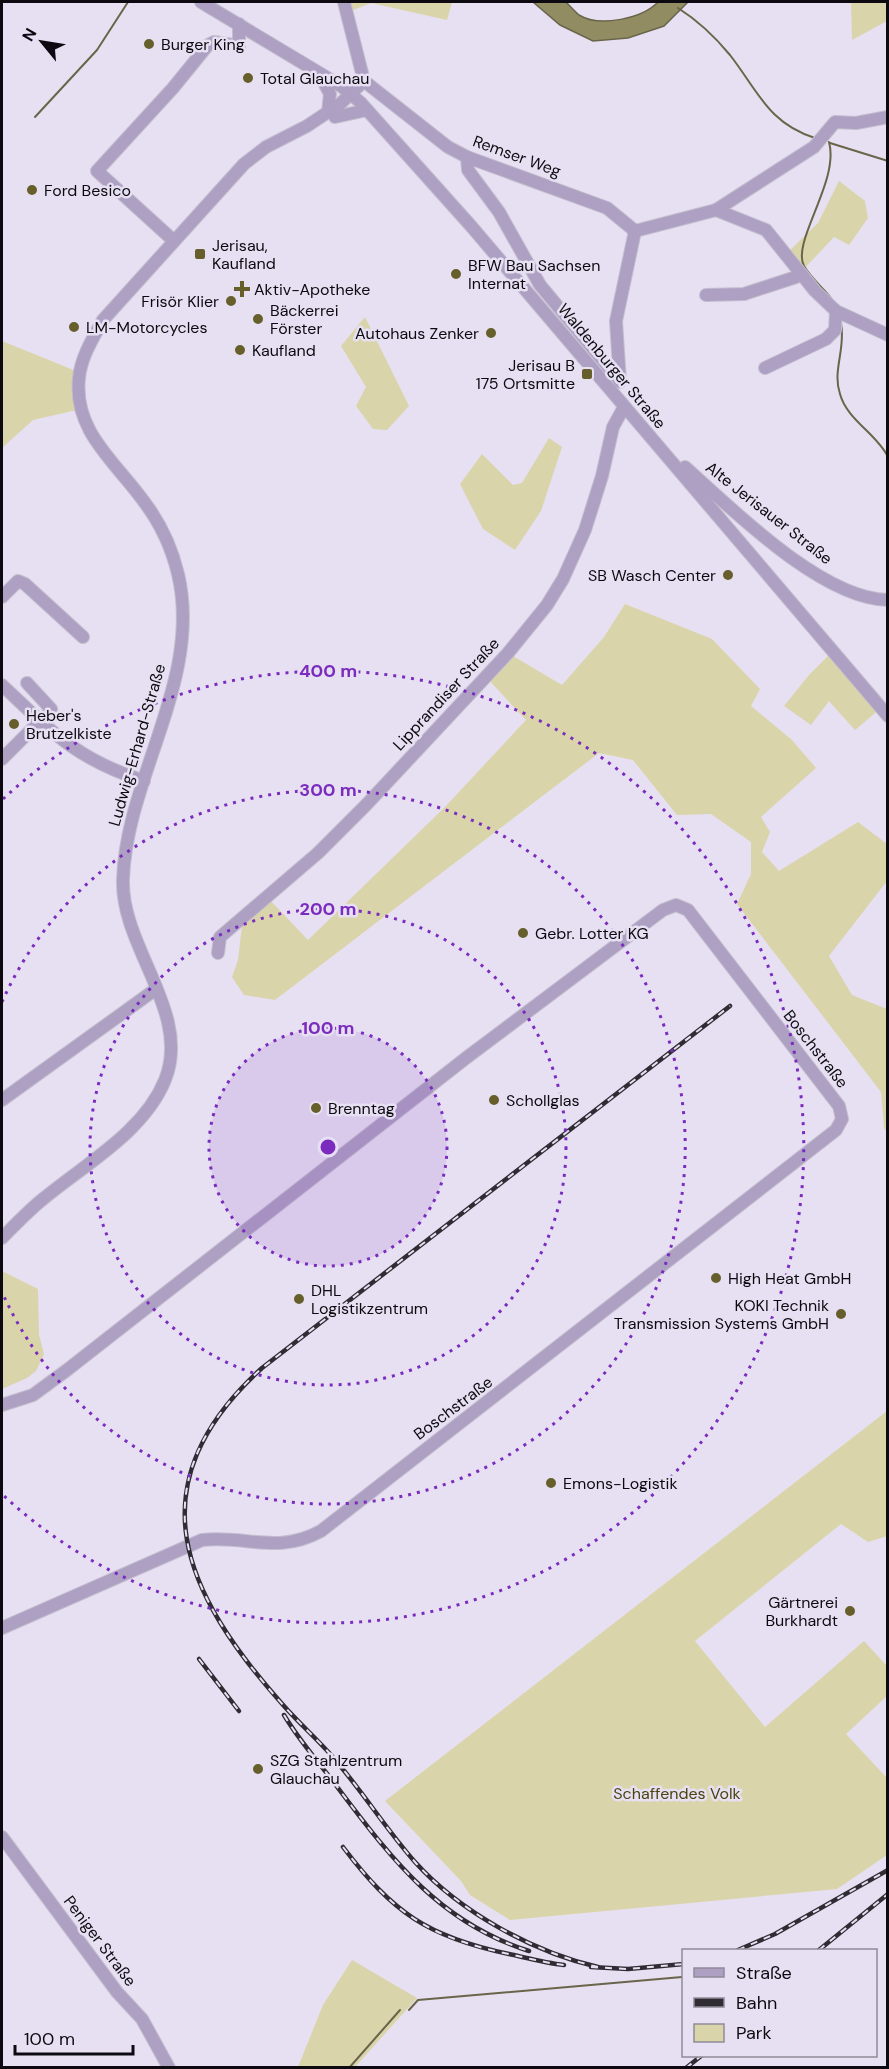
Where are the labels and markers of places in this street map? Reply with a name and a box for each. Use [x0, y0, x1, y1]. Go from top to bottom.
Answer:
place label: Burger King [161, 34, 245, 55]
marker: Burger King [142, 37, 156, 51]
place label: Total Glauchau [260, 68, 369, 89]
marker: Total Glauchau [241, 71, 255, 85]
place label: Ford Besico [44, 180, 131, 201]
marker: Ford Besico [25, 183, 39, 197]
place label: Jerisau, Kaufland [212, 235, 276, 274]
marker: Jerisau, Kaufland [193, 247, 207, 261]
place label: BFW Bau Sachsen Internat [468, 255, 600, 294]
marker: BFW Bau Sachsen Internat [449, 267, 463, 281]
place label: Aktiv-Apotheke [254, 279, 370, 300]
marker: Aktiv-Apotheke [235, 282, 249, 296]
place label: Frisör Klier [141, 291, 219, 312]
marker: Frisör Klier [224, 294, 238, 308]
place label: Bäckerrei Förster [270, 300, 339, 339]
marker: Bäckerrei Förster [251, 312, 265, 326]
place label: LM-Motorcycles [86, 317, 207, 338]
marker: LM-Motorcycles [67, 320, 81, 334]
place label: Autohaus Zenker [355, 323, 479, 344]
marker: Autohaus Zenker [484, 326, 498, 340]
place label: Kaufland [252, 340, 316, 361]
marker: Kaufland [233, 343, 247, 357]
place label: Jerisau B 175 Ortsmitte [476, 355, 575, 394]
marker: Jerisau B 175 Ortsmitte [580, 367, 594, 381]
place label: SB Wasch Center [588, 565, 716, 586]
marker: SB Wasch Center [721, 568, 735, 582]
place label: Heber's Brutzelkiste [26, 705, 112, 744]
marker: Heber's Brutzelkiste [7, 717, 21, 731]
place label: Gebr. Lotter KG [535, 923, 649, 944]
marker: Gebr. Lotter KG [516, 926, 530, 940]
place label: Schollglas [506, 1090, 580, 1111]
marker: Schollglas [487, 1093, 501, 1107]
place label: Brenntag [328, 1098, 395, 1119]
marker: Brenntag [309, 1101, 323, 1115]
centre of rings [318, 1137, 338, 1157]
place label: High Heat GmbH [728, 1268, 851, 1289]
marker: High Heat GmbH [709, 1271, 723, 1285]
place label: DHL Logistikzentrum [311, 1280, 428, 1319]
marker: DHL Logistikzentrum [292, 1292, 306, 1306]
place label: KOKI Technik Transmission Systems GmbH [614, 1295, 829, 1334]
marker: KOKI Technik Transmission Systems GmbH [834, 1307, 848, 1321]
place label: Emons-Logistik [563, 1473, 678, 1494]
marker: Emons-Logistik [544, 1476, 558, 1490]
place label: Gärtnerei Burkhardt [765, 1592, 838, 1631]
marker: Gärtnerei Burkhardt [843, 1604, 857, 1618]
place label: SZG Stahlzentrum Glauchau [270, 1750, 402, 1789]
marker: SZG Stahlzentrum Glauchau [251, 1762, 265, 1776]

